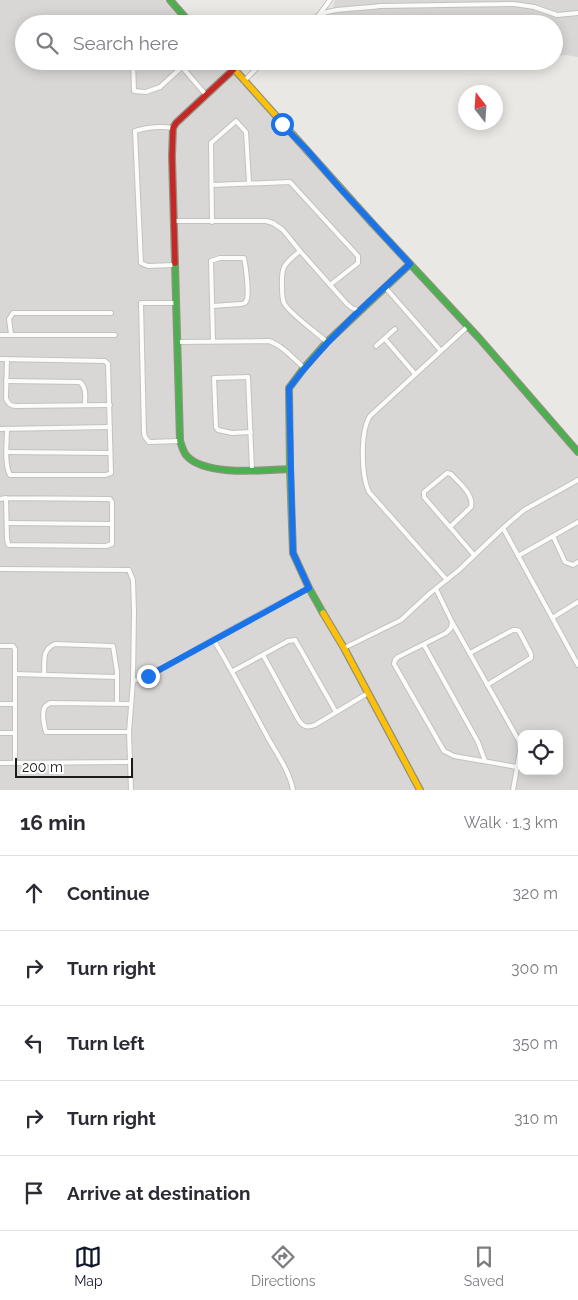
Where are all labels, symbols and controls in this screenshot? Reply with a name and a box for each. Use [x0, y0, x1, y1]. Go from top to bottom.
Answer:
search box [15, 15, 563, 70]
icon: search [33, 29, 61, 57]
text: Search here [73, 32, 179, 54]
north arrow [458, 85, 503, 130]
route start [271, 113, 294, 136]
route end [137, 665, 160, 688]
map controls [518, 730, 563, 775]
button: locate [518, 730, 563, 775]
scale bar [15, 755, 132, 778]
text: 200 m [22, 759, 63, 775]
text: 16 min [20, 810, 86, 835]
text: Walk · 1.3 km [464, 813, 558, 832]
icon: ahead [20, 879, 48, 907]
text: Continue [67, 882, 150, 904]
text: 320 m [513, 884, 558, 903]
icon: right [20, 954, 48, 982]
text: Turn right [67, 957, 156, 979]
text: 300 m [511, 959, 558, 978]
icon: left [20, 1029, 48, 1057]
text: Turn left [67, 1032, 144, 1054]
text: 350 m [512, 1034, 558, 1053]
icon: right [20, 1104, 48, 1132]
text: Turn right [67, 1107, 156, 1129]
text: 310 m [514, 1109, 558, 1128]
icon: arrive [20, 1179, 48, 1207]
text: Arrive at destination [67, 1182, 251, 1204]
tab: Map [74, 1243, 103, 1289]
tab: Directions [251, 1243, 316, 1289]
tab: Saved [464, 1243, 504, 1289]

